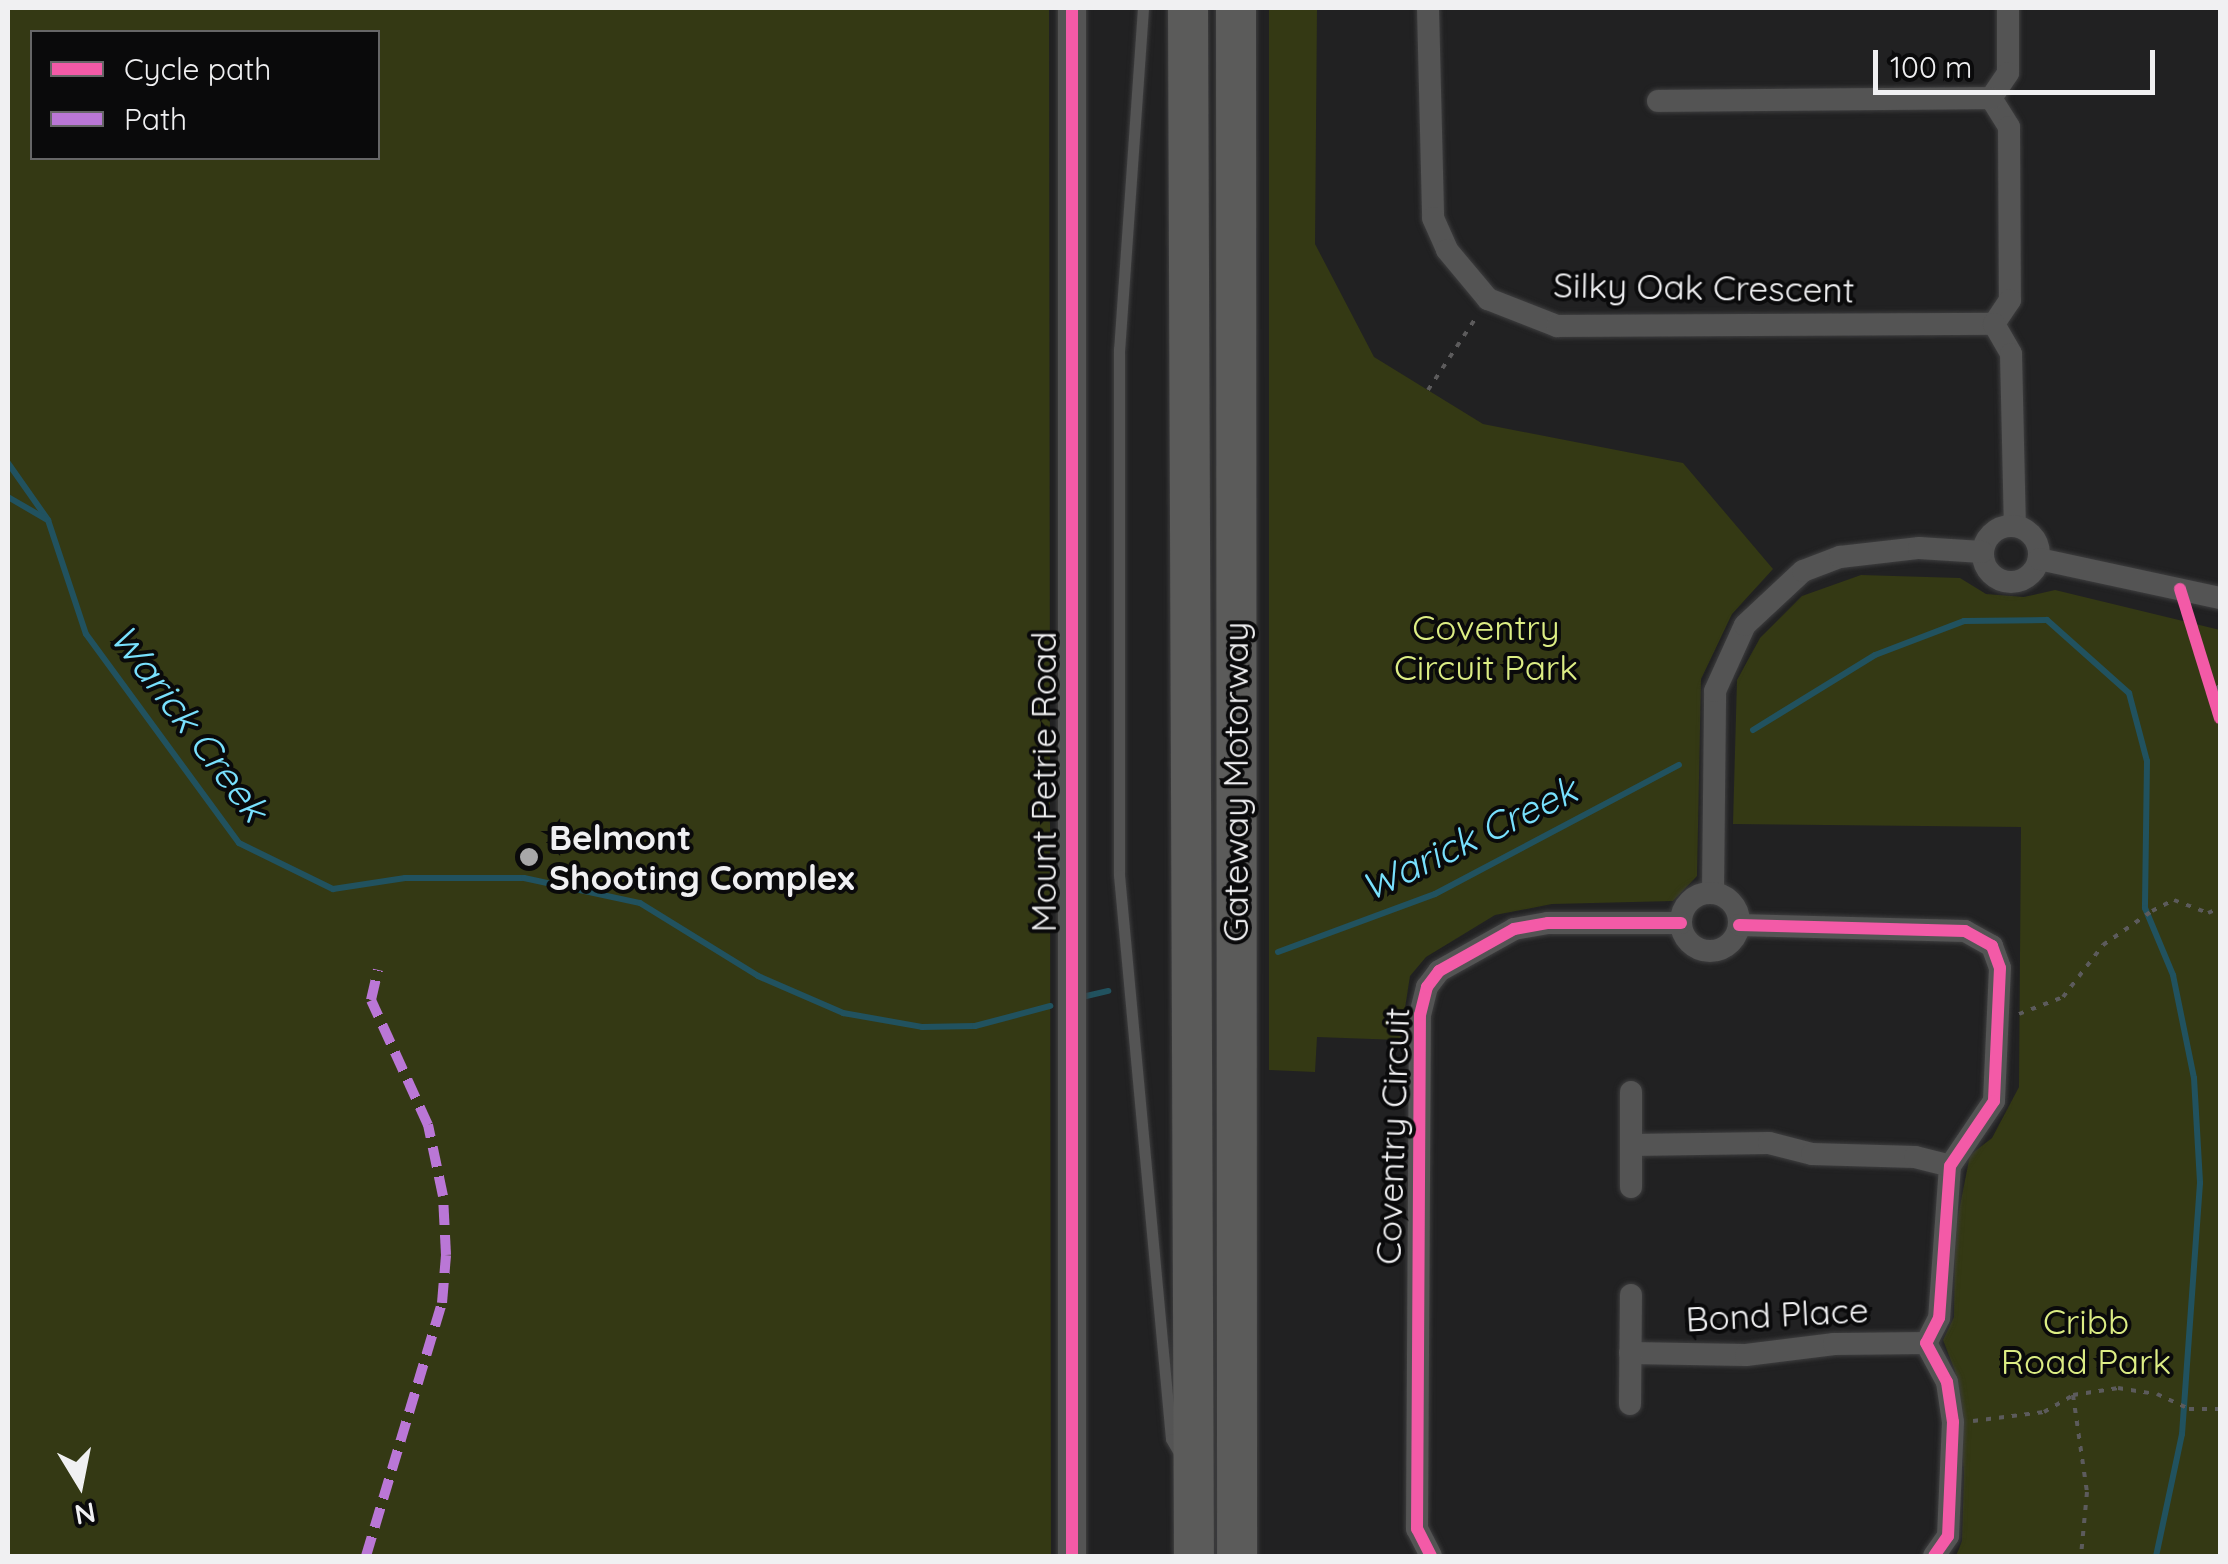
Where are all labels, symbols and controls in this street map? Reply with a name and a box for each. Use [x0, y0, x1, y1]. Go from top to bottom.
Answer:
legend [30, 30, 380, 160]
scale bar [1878, 30, 2160, 92]
text: 100 m [1890, 48, 1972, 86]
text: Cycle path [124, 50, 271, 88]
text: Path [124, 100, 187, 138]
street label: Silky Oak Crescent [1553, 263, 1855, 311]
park label: Coventry Circuit Park [1394, 606, 1578, 688]
water label: Warick Creek [100, 616, 278, 830]
street label: Gateway Motorway [1214, 622, 1256, 942]
street label: Mount Petrie Road [1022, 632, 1064, 932]
water label: Warick Creek [1354, 767, 1584, 911]
place label: Belmont Shooting Complex [549, 816, 854, 898]
marker: Belmont Shooting Complex [518, 846, 540, 868]
street label: Coventry Circuit [1367, 1007, 1417, 1265]
street label: Bond Place [1685, 1288, 1869, 1340]
park label: Cribb Road Park [2001, 1300, 2171, 1382]
north arrow [30, 1434, 130, 1534]
text: N [72, 1495, 98, 1533]

